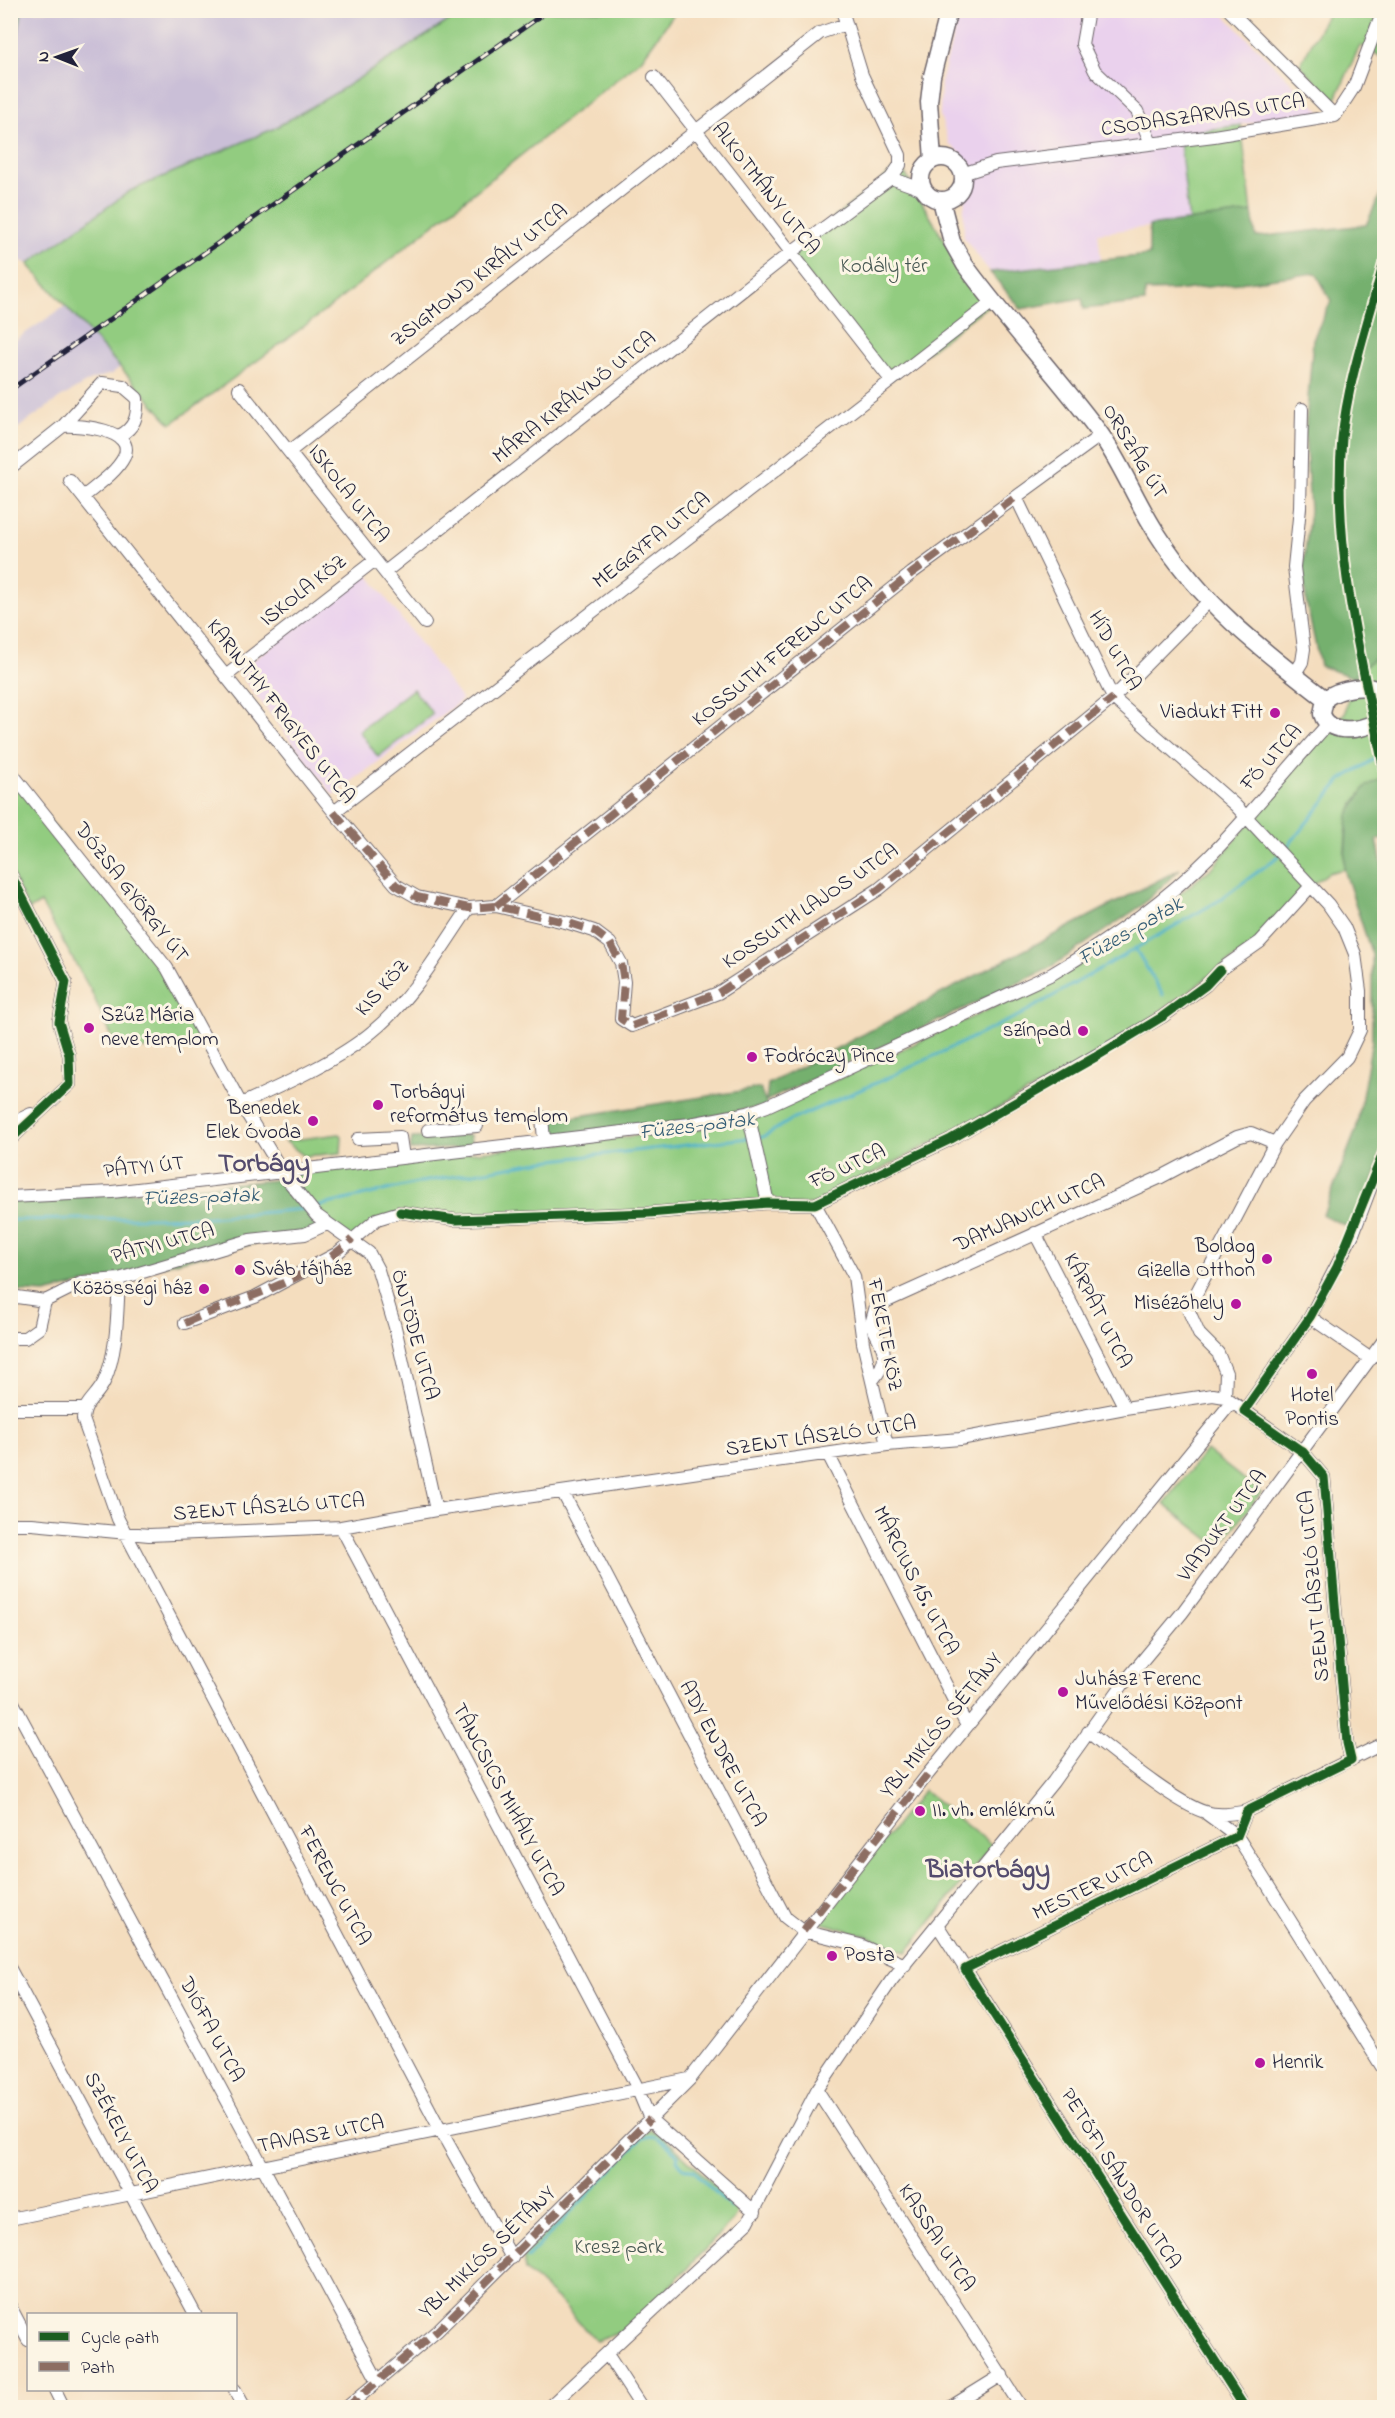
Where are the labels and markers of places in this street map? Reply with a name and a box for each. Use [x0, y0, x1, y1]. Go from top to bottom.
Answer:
place label: Viadukt Fitt [1159, 698, 1263, 728]
marker: Viadukt Fitt [1268, 706, 1282, 720]
place label: Szűz Mária neve templom [101, 1001, 218, 1055]
place label: színpad [1003, 1016, 1071, 1046]
marker: Szűz Mária neve templom [82, 1021, 96, 1035]
marker: színpad [1076, 1024, 1090, 1038]
place label: Fodróczy Pince [763, 1042, 895, 1074]
marker: Fodróczy Pince [745, 1050, 759, 1064]
place label: Torbágyi református templom [390, 1078, 568, 1132]
place label: Benedek Elek Óvoda [205, 1094, 302, 1148]
marker: Torbágyi református templom [371, 1098, 385, 1112]
marker: Benedek Elek Óvoda [306, 1114, 320, 1128]
place label: Boldog Gizella Otthon [1137, 1232, 1255, 1286]
marker: Boldog Gizella Otthon [1260, 1252, 1274, 1266]
place label: Sváb tájház [252, 1255, 352, 1285]
marker: Sváb tájház [233, 1263, 247, 1277]
place label: Közösségi ház [73, 1274, 192, 1306]
marker: Közösségi ház [197, 1282, 211, 1296]
place label: Misézőhely [1134, 1289, 1224, 1321]
marker: Misézőhely [1229, 1297, 1243, 1311]
marker: Hotel Pontis [1305, 1367, 1319, 1381]
place label: Hotel Pontis [1285, 1381, 1339, 1435]
place label: Juhász Ferenc Művelődési Központ [1075, 1665, 1243, 1719]
marker: Juhász Ferenc Művelődési Központ [1056, 1685, 1070, 1699]
place label: II. vh. emlékmű [932, 1796, 1055, 1826]
marker: II. vh. emlékmű [913, 1804, 927, 1818]
place label: Posta [844, 1941, 895, 1971]
marker: Posta [825, 1949, 839, 1963]
place label: Henrik [1272, 2048, 1324, 2078]
marker: Henrik [1253, 2056, 1267, 2070]

